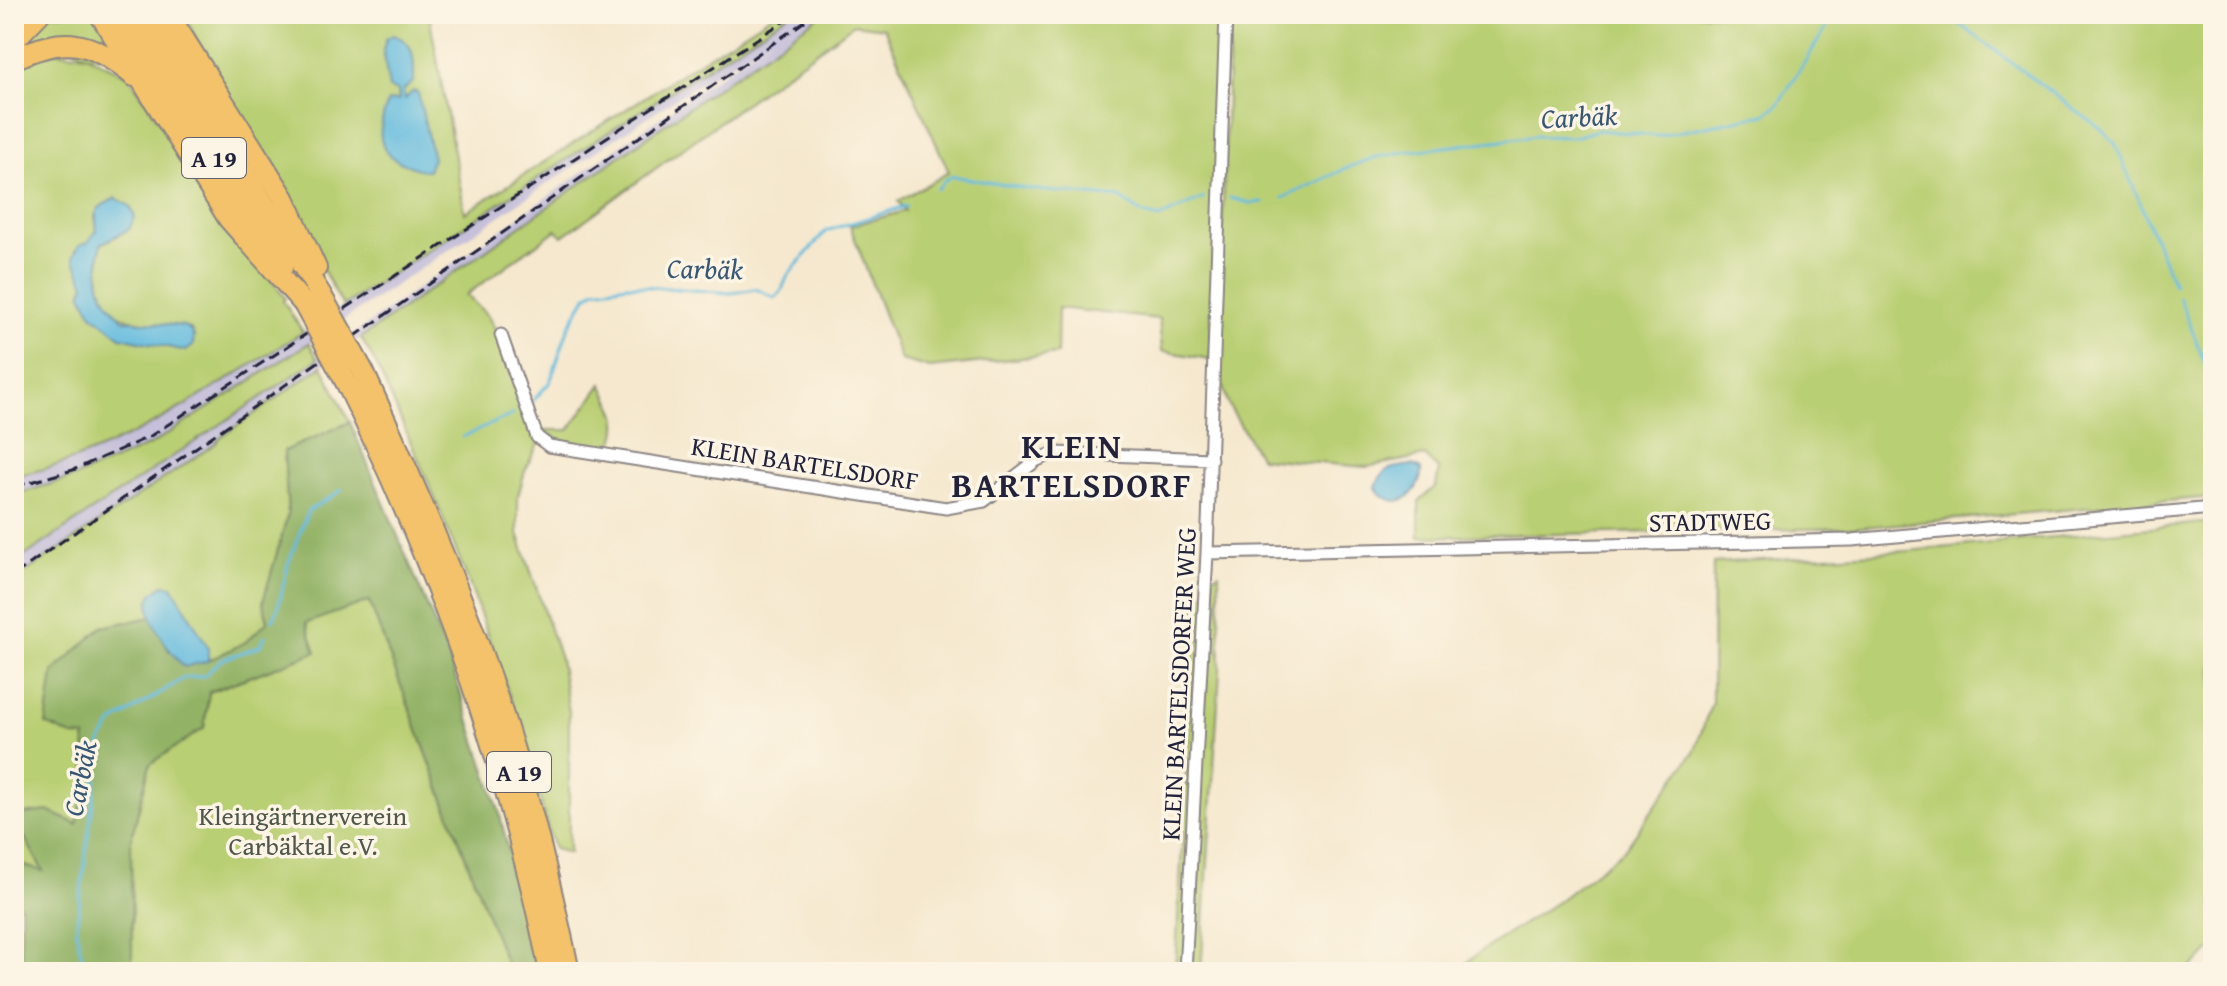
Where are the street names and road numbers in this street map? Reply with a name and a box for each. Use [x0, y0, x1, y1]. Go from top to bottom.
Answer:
road number: A 19 [182, 138, 246, 178]
street label: KLEIN BARTELSDORF [689, 426, 921, 500]
street label: STADTWEG [1648, 500, 1772, 542]
street label: KLEIN BARTELSDORFER WEG [1150, 526, 1206, 842]
road number: A 19 [487, 752, 551, 792]

